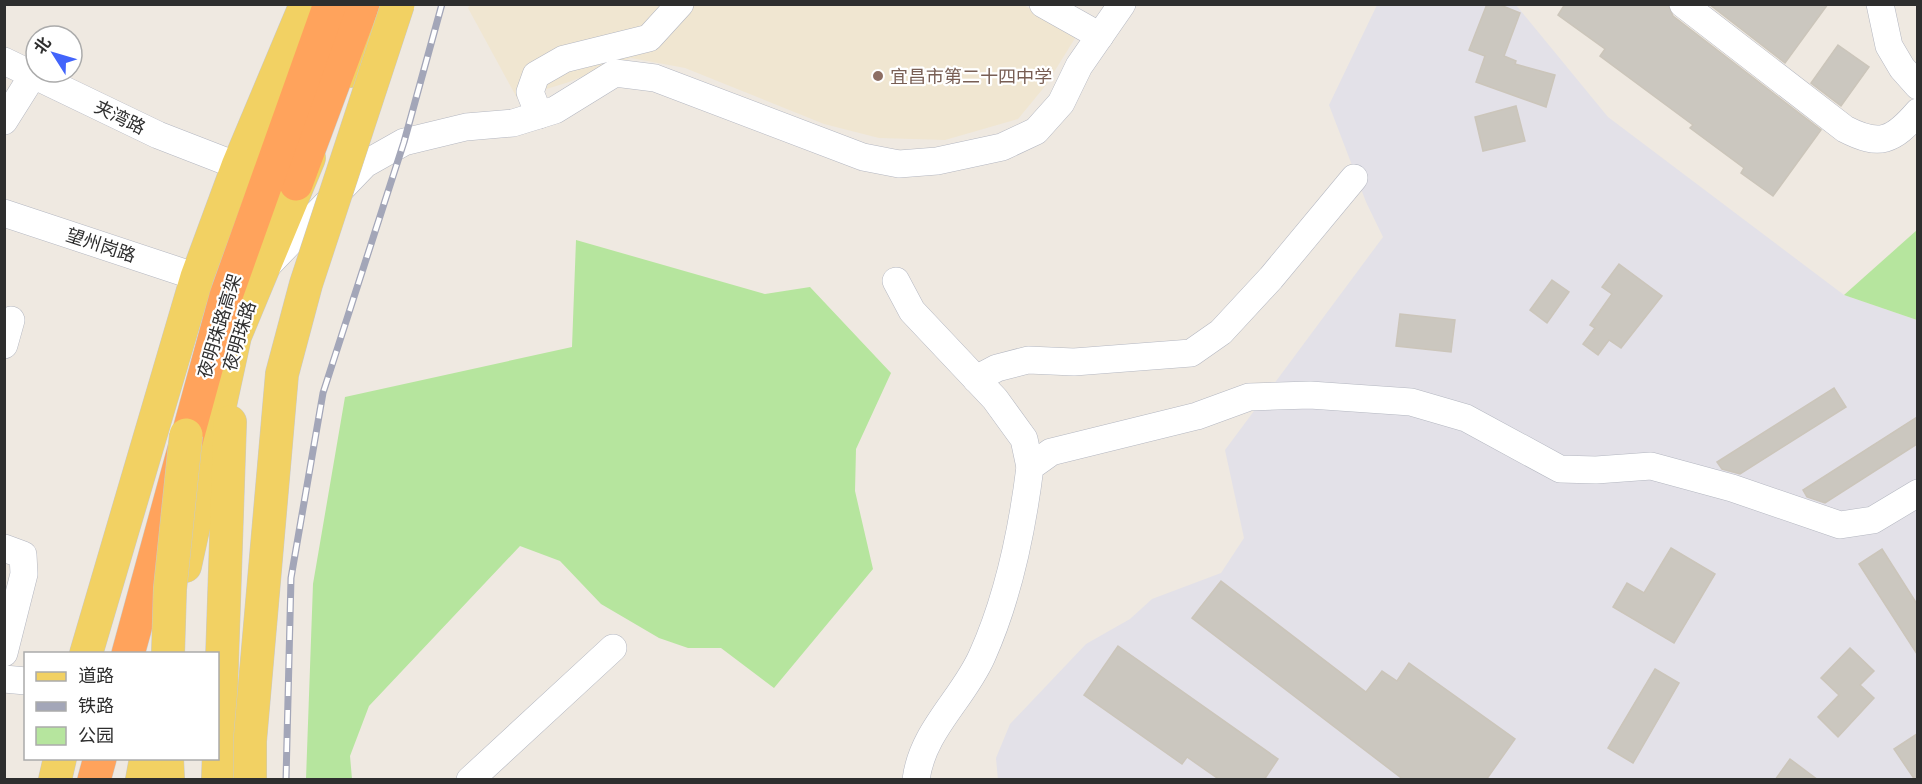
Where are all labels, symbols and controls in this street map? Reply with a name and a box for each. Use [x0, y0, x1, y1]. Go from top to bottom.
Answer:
north arrow [24, 24, 84, 84]
text: 北 [28, 31, 56, 59]
place label: 宜昌市第二十四中学 [890, 63, 1052, 90]
marker: 宜昌市第二十四中学 [871, 69, 885, 83]
street label: 夹湾路 [90, 93, 150, 141]
street label: 望州岗路 [63, 221, 139, 269]
street label: 夜明珠路高架 [193, 271, 245, 381]
street label: 夜明珠路 [218, 298, 260, 374]
legend [24, 652, 219, 760]
text: 道路 [78, 662, 114, 689]
text: 铁路 [78, 692, 114, 719]
text: 公园 [78, 722, 114, 749]

